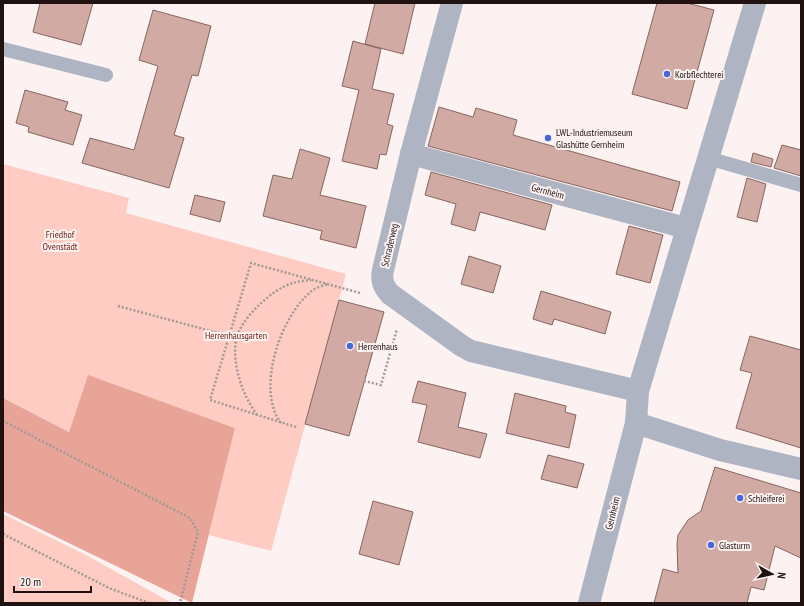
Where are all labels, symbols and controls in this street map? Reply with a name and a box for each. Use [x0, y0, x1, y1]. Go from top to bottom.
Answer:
place label: Korbflechterei [675, 68, 723, 81]
marker: Korbflechterei [662, 69, 672, 79]
place label: LWL-Industriemuseum Glashütte Gernheim [556, 126, 632, 151]
marker: LWL-Industriemuseum Glashütte Gernheim [543, 133, 553, 143]
street label: Gernheim [530, 181, 566, 202]
street label: Schraderweg [378, 222, 401, 268]
park label: Friedhof Ovenstädt [43, 228, 78, 253]
park label: Herrenhausgarten [205, 329, 267, 342]
place label: Herrenhaus [358, 340, 398, 353]
marker: Herrenhaus [345, 341, 355, 351]
place label: Schleiferei [748, 492, 785, 505]
marker: Schleiferei [735, 493, 745, 503]
street label: Gernheim [602, 495, 623, 531]
place label: Glasturm [719, 539, 750, 552]
marker: Glasturm [706, 540, 716, 550]
north arrow [752, 554, 792, 594]
scale bar [14, 568, 91, 594]
text: N [775, 571, 789, 579]
text: 20 m [20, 574, 41, 589]

